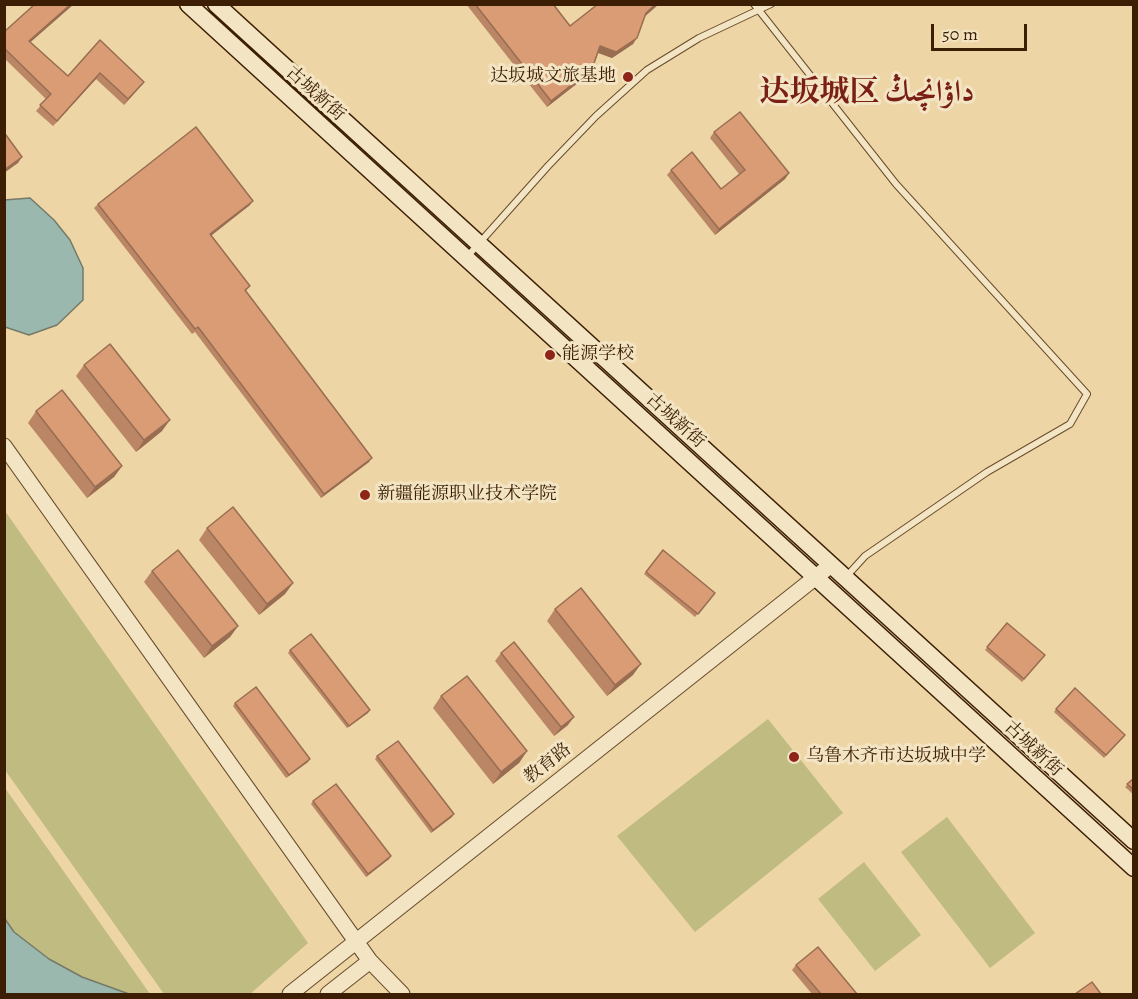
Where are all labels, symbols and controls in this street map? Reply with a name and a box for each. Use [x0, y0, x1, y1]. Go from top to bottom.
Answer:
scale bar [934, 12, 1030, 50]
text: 50 m [942, 22, 978, 46]
street label: 古城新街 [281, 62, 349, 126]
place label: 达坂城文旅基地 [490, 66, 616, 88]
marker: 达坂城文旅基地 [621, 70, 635, 84]
district label: 达坂城区 داۋانچىڭ [760, 76, 974, 112]
place label: 能源学校 [562, 344, 634, 366]
marker: 能源学校 [543, 348, 557, 362]
street label: 古城新街 [641, 389, 709, 453]
place label: 新疆能源职业技术学院 [377, 484, 557, 506]
marker: 新疆能源职业技术学院 [358, 488, 372, 502]
street label: 古城新街 [999, 717, 1067, 781]
street label: 教育路 [520, 739, 576, 789]
place label: 乌鲁木齐市达坂城中学 [806, 746, 986, 768]
marker: 乌鲁木齐市达坂城中学 [787, 750, 801, 764]

